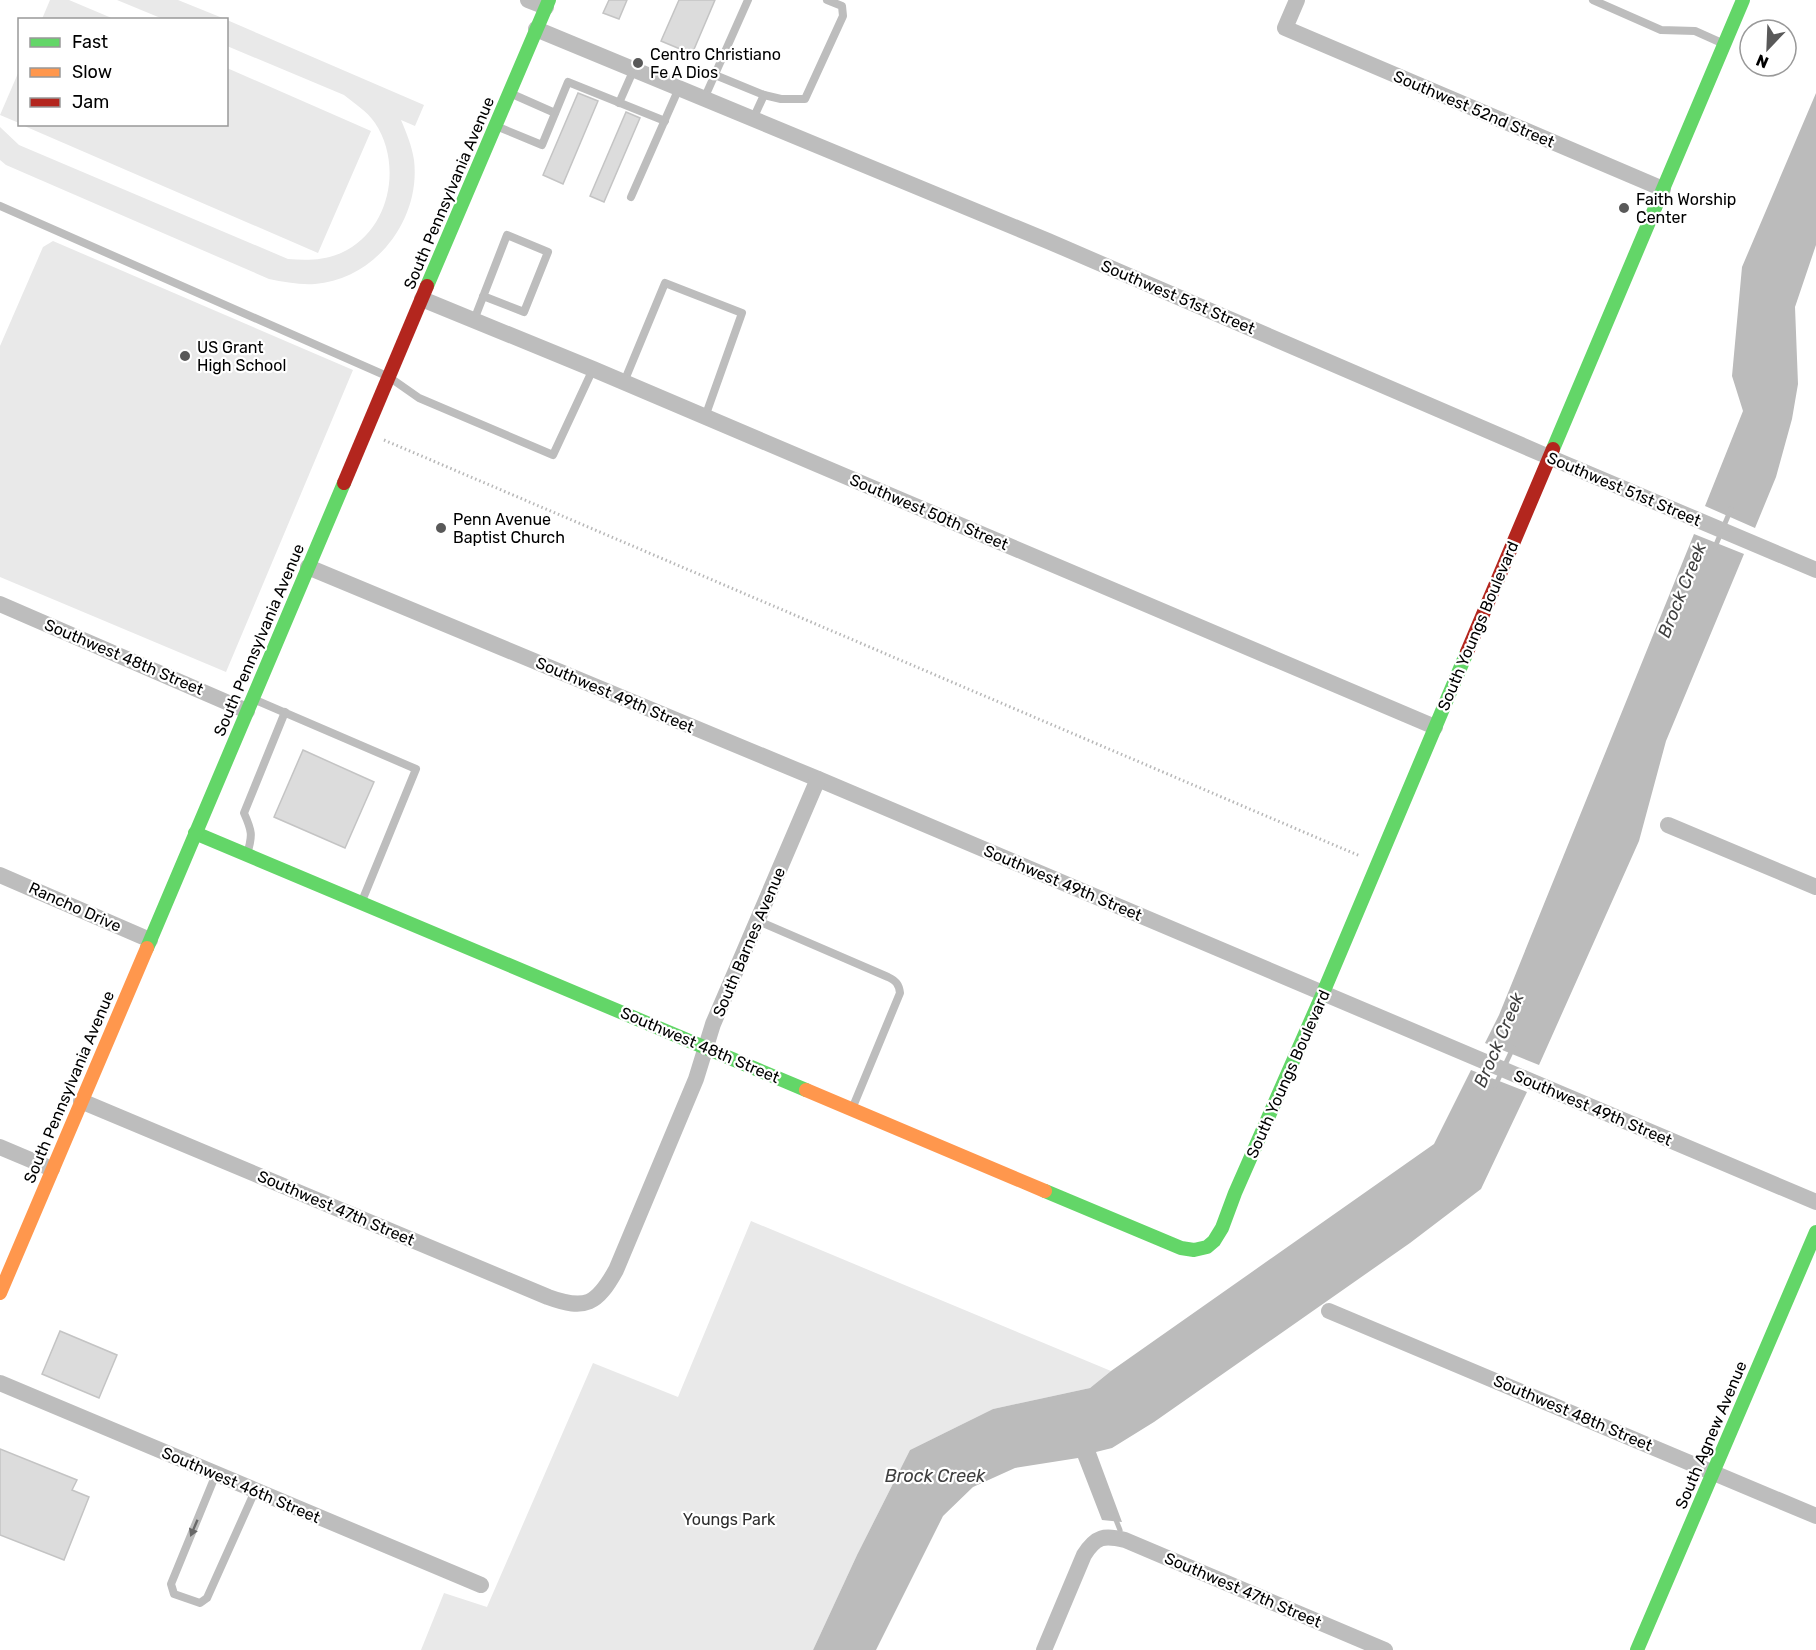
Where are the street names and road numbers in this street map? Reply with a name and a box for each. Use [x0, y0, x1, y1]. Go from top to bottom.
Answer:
street label: Southwest 52nd Street [1391, 66, 1557, 152]
street label: South Pennsylvania Avenue [400, 94, 498, 292]
street label: Southwest 51st Street [1098, 256, 1258, 338]
street label: Southwest 51st Street [1544, 448, 1704, 530]
street label: Southwest 50th Street [847, 470, 1011, 554]
street label: South Youngs Boulevard [1434, 538, 1522, 714]
street label: South Pennsylvania Avenue [210, 541, 308, 739]
street label: Southwest 48th Street [42, 615, 206, 699]
street label: Southwest 49th Street [533, 653, 697, 737]
street label: Southwest 49th Street [981, 841, 1145, 925]
street label: South Barnes Avenue [709, 864, 789, 1020]
street label: Rancho Drive [26, 878, 124, 936]
street label: South Youngs Boulevard [1242, 987, 1334, 1161]
street label: South Pennsylvania Avenue [20, 988, 118, 1186]
street label: Southwest 48th Street [618, 1003, 782, 1087]
street label: Southwest 49th Street [1511, 1066, 1675, 1150]
street label: Southwest 47th Street [255, 1166, 417, 1250]
street label: South Agnew Avenue [1671, 1358, 1751, 1512]
street label: Southwest 48th Street [1491, 1371, 1655, 1455]
street label: Southwest 46th Street [159, 1443, 323, 1527]
street label: Southwest 47th Street [1162, 1548, 1324, 1632]

